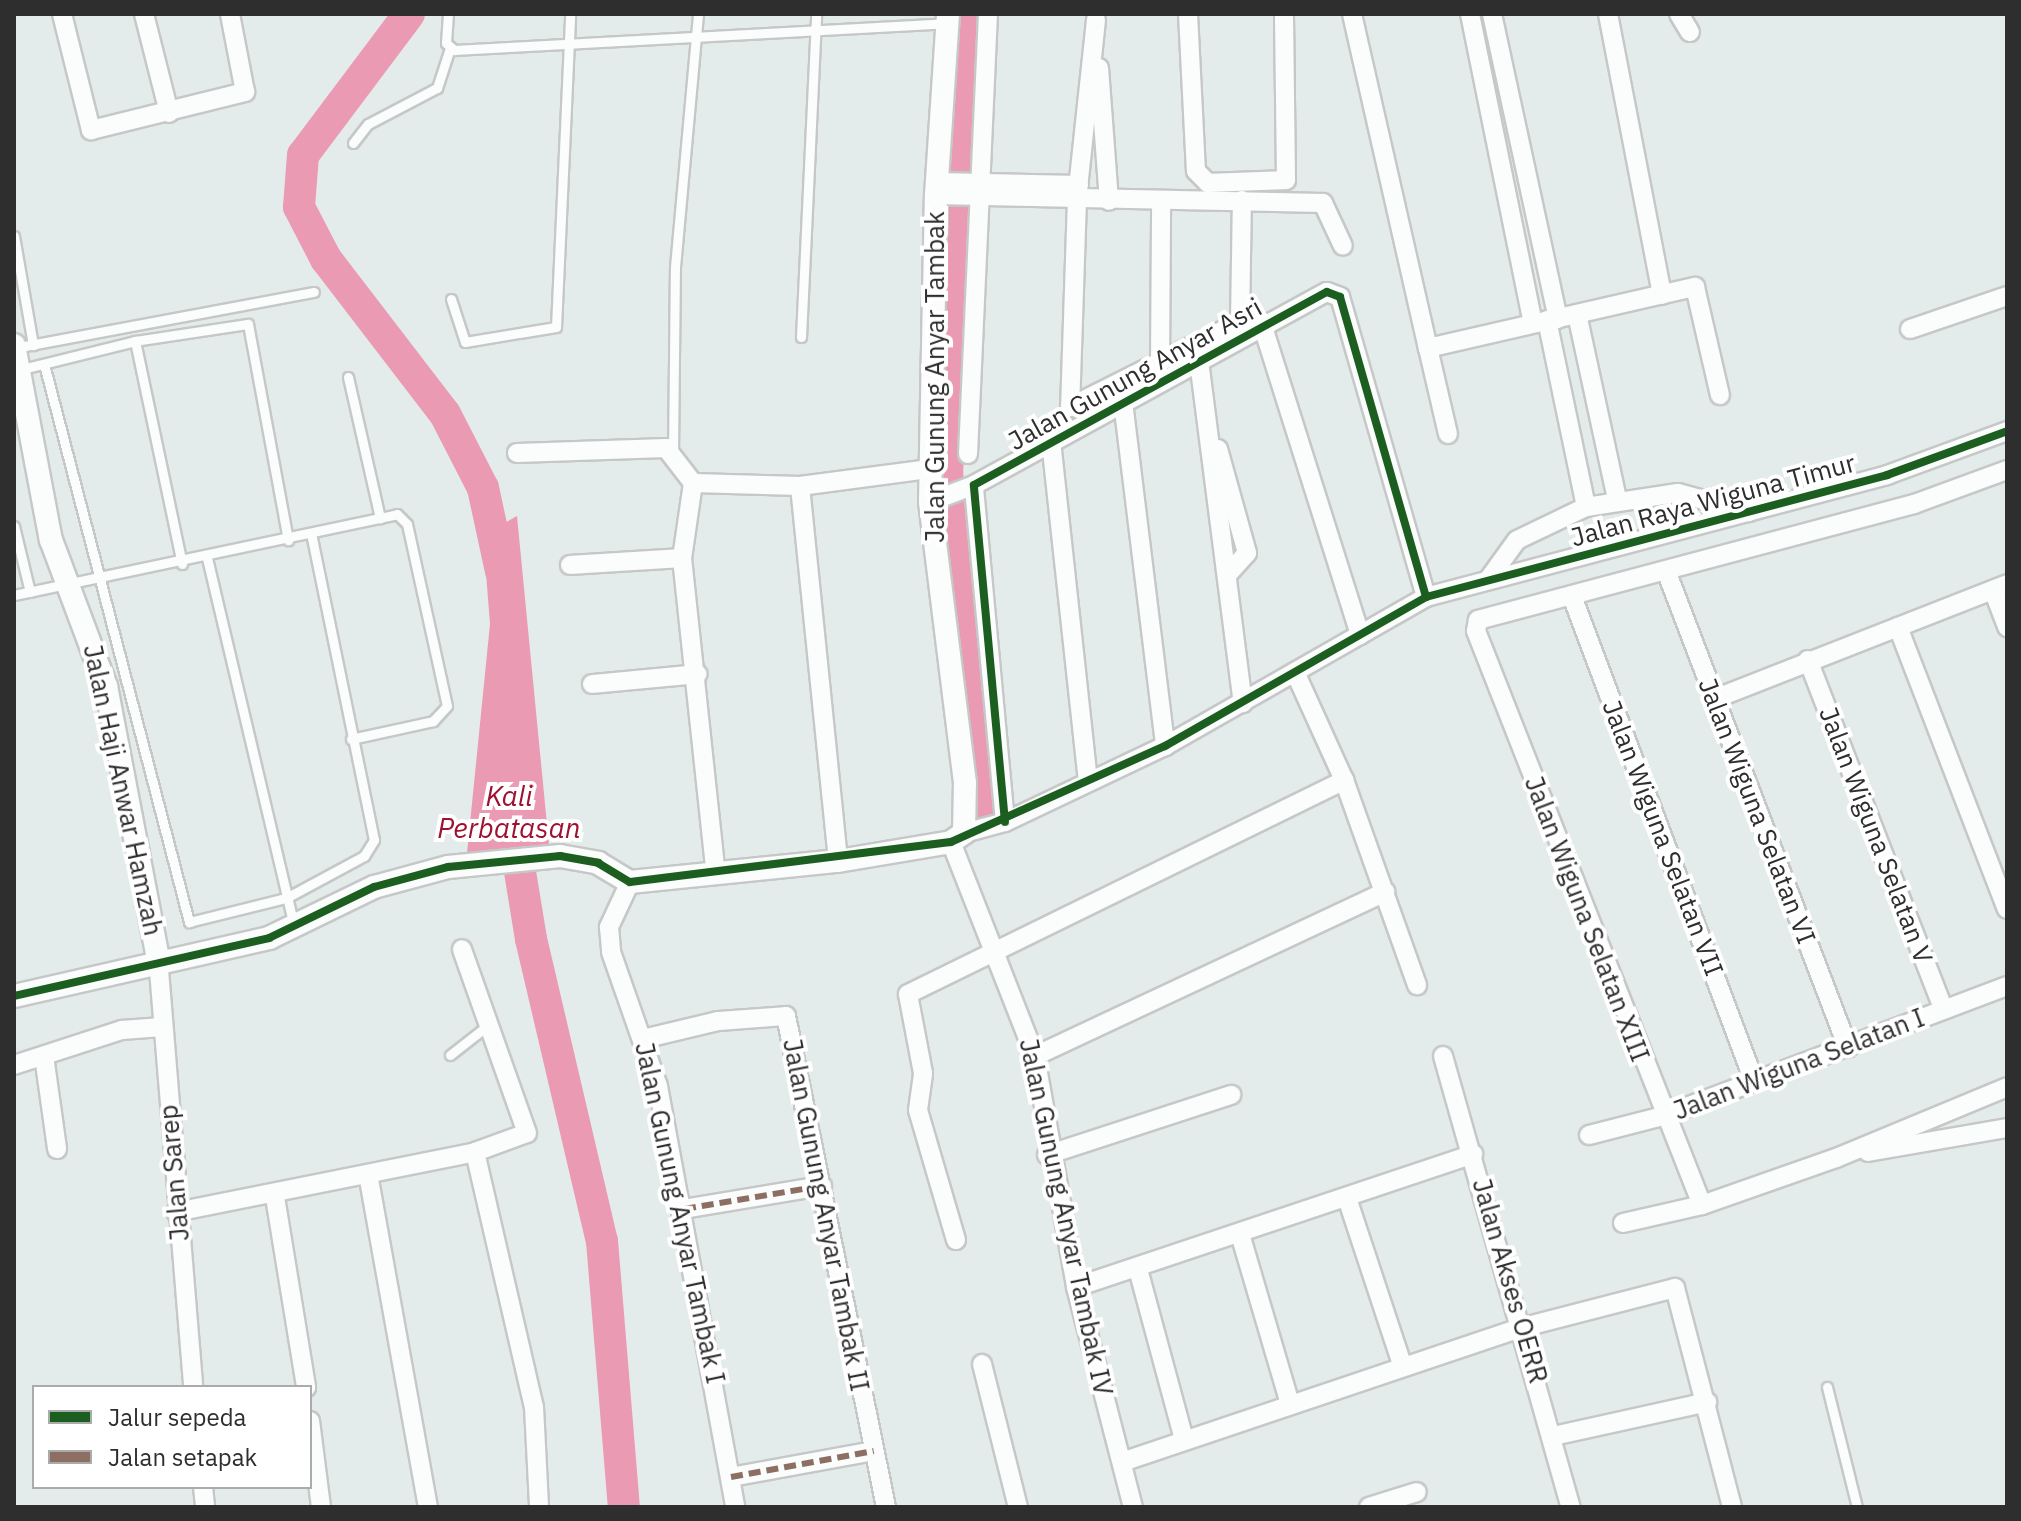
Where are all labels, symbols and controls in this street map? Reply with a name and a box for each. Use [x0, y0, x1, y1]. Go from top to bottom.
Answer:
street label: Jalan Gunung Anyar Tambak [919, 211, 951, 543]
street label: Jalan Gunung Anyar Asri [1003, 291, 1267, 457]
street label: Jalan Raya Wiguna Timur [1567, 447, 1859, 553]
street label: Jalan Haji Anwar Hamzah [77, 642, 169, 938]
street label: Jalan Wiguna Selatan VI [1692, 674, 1822, 948]
street label: Jalan Wiguna Selatan VII [1596, 696, 1730, 980]
street label: Jalan Wiguna Selatan V [1813, 702, 1939, 968]
street label: Jalan Wiguna Selatan XIII [1518, 772, 1656, 1066]
water label: Kali Perbatasan [437, 779, 581, 845]
street label: Jalan Wiguna Selatan I [1669, 1002, 1929, 1126]
street label: Jalan Gunung Anyar Tambak II [776, 1036, 876, 1394]
street label: Jalan Gunung Anyar Tambak IV [1013, 1036, 1119, 1398]
street label: Jalan Gunung Anyar Tambak I [629, 1039, 731, 1387]
street label: Jalan Sarep [152, 1104, 196, 1242]
street label: Jalan Akses OERR [1466, 1175, 1554, 1387]
legend [32, 1385, 312, 1489]
text: Jalur sepeda [108, 1401, 246, 1433]
text: Jalan setapak [108, 1441, 257, 1473]

